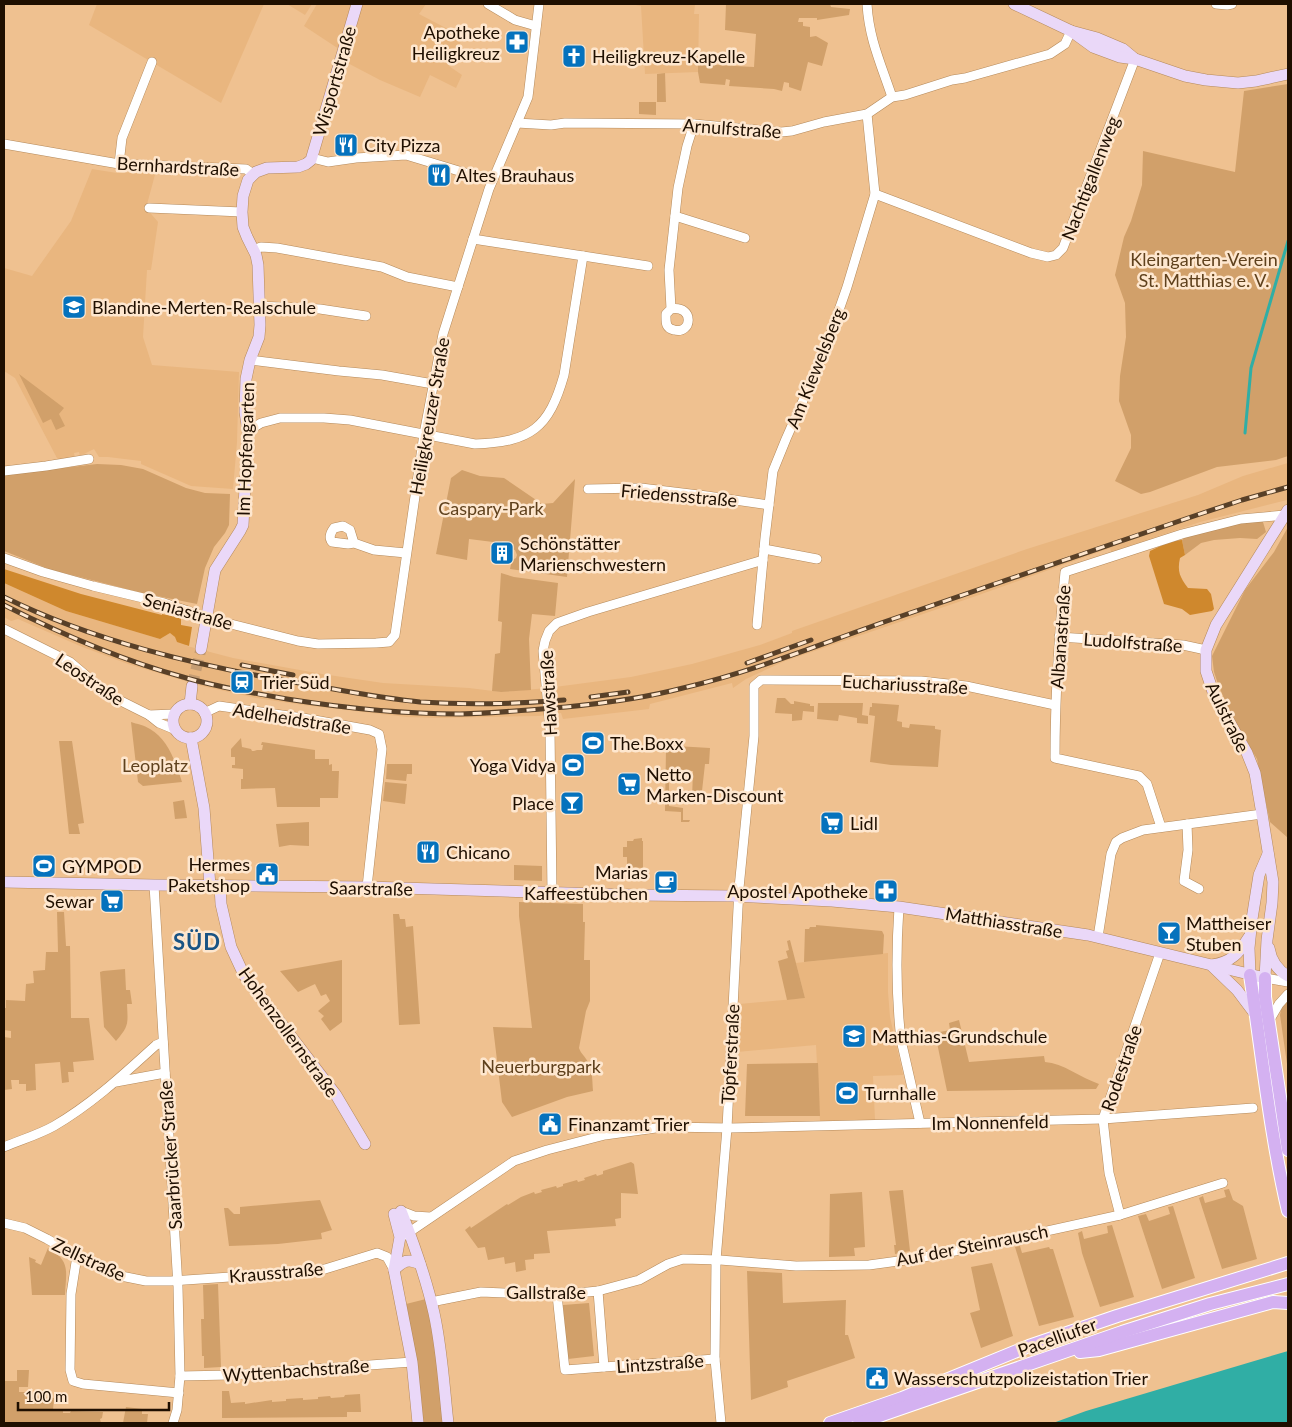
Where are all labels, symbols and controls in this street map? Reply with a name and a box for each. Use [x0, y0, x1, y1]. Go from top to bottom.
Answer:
place label: Apotheke Heiligkreuz [412, 21, 500, 64]
street label: Wisportstraße [308, 23, 360, 139]
pharmacy icon: Apotheke Heiligkreuz [504, 29, 530, 55]
church icon: Heiligkreuz-Kapelle [561, 43, 587, 69]
place label: Heiligkreuz-Kapelle [592, 45, 745, 67]
street label: Nachtigallenweg [1056, 113, 1124, 243]
street label: Arnulfstraße [682, 114, 782, 142]
restaurant icon: City Pizza [333, 132, 359, 158]
place label: City Pizza [364, 134, 441, 156]
street label: Bernhardstraße [116, 152, 240, 180]
restaurant icon: Altes Brauhaus [426, 162, 452, 188]
place label: Altes Brauhaus [456, 164, 575, 186]
park label: Kleingarten-Verein St. Matthias e. V. [1130, 248, 1278, 291]
school or university icon: Blandine-Merten-Realschule [61, 294, 87, 320]
place label: Blandine-Merten-Realschule [92, 296, 316, 318]
street label: Am Kiewelsberg [781, 305, 849, 431]
street label: Heiligkreuzer Straße [404, 336, 454, 496]
street label: Im Hopfengarten [232, 382, 258, 516]
street label: Friedensstraße [620, 479, 738, 511]
park label: Caspary-Park [438, 497, 545, 519]
place label: Schönstätter Marienschwestern [520, 532, 666, 575]
building icon: Schönstätter Marienschwestern [489, 540, 515, 566]
street label: Albanastraße [1045, 584, 1075, 690]
street label: Seniastraße [141, 588, 235, 634]
street label: Ludolfstraße [1083, 628, 1183, 656]
street label: Leostraße [52, 648, 128, 710]
street label: Hawstraße [535, 649, 561, 737]
station icon: Trier Süd [229, 669, 255, 695]
street label: Euchariusstraße [842, 670, 968, 698]
place label: Trier Süd [260, 671, 330, 693]
street label: Aulstraße [1201, 678, 1255, 756]
street label: Adelheidstraße [231, 698, 353, 738]
sports icon: The.Boxx [580, 730, 606, 756]
place label: The.Boxx [610, 732, 684, 754]
sports icon: Yoga Vidya [560, 752, 586, 778]
park label: Leoplatz [122, 754, 188, 776]
place label: Yoga Vidya [470, 754, 556, 776]
place label: Netto Marken-Discount [646, 763, 784, 806]
supermarket icon: Netto Marken-Discount [616, 771, 642, 797]
bar icon: Place [559, 790, 585, 816]
place label: Place [512, 792, 554, 814]
supermarket icon: Lidl [819, 810, 845, 836]
place label: Lidl [850, 812, 878, 834]
restaurant icon: Chicano [415, 839, 441, 865]
place label: Chicano [446, 841, 510, 863]
sports icon: GYMPOD [31, 853, 57, 879]
place label: Hermes Paketshop [168, 853, 250, 896]
place label: GYMPOD [62, 855, 142, 877]
public building icon: Hermes Paketshop [254, 861, 280, 887]
place label: Marias Kaffeestübchen [524, 861, 648, 904]
cafe icon: Marias Kaffeestübchen [653, 869, 679, 895]
street label: Saarstraße [329, 876, 413, 900]
pharmacy icon: Apostel Apotheke [873, 878, 899, 904]
place label: Apostel Apotheke [727, 880, 868, 902]
supermarket icon: Sewar [99, 888, 125, 914]
place label: Sewar [45, 890, 94, 912]
street label: Matthiasstraße [944, 902, 1064, 942]
place label: Mattheiser Stuben [1186, 912, 1272, 955]
bar icon: Mattheiser Stuben [1156, 920, 1182, 946]
district label: SÜD [173, 928, 221, 955]
street label: Hohenzollernstraße [234, 963, 344, 1101]
street label: Töpferstraße [716, 1003, 744, 1105]
street label: Rodestraße [1096, 1022, 1146, 1114]
school or university icon: Matthias-Grundschule [841, 1023, 867, 1049]
place label: Matthias-Grundschule [872, 1025, 1047, 1047]
park label: Neuerburgpark [481, 1055, 602, 1077]
street label: Saarbrücker Straße [154, 1080, 186, 1230]
sports icon: Turnhalle [834, 1080, 860, 1106]
place label: Turnhalle [864, 1082, 936, 1104]
street label: Im Nonnenfeld [931, 1110, 1049, 1134]
public building icon: Finanzamt Trier [537, 1111, 563, 1137]
place label: Finanzamt Trier [568, 1113, 690, 1135]
street label: Auf der Steinrausch [894, 1219, 1050, 1271]
street label: Zellstraße [49, 1233, 129, 1285]
street label: Krausstraße [228, 1257, 324, 1287]
street label: Gallstraße [506, 1281, 586, 1303]
street label: Pacelliufer [1015, 1312, 1100, 1361]
street label: Lintzstraße [616, 1349, 704, 1377]
street label: Wyttenbachstraße [222, 1354, 370, 1386]
public building icon: Wasserschutzpolizeistation Trier [864, 1365, 890, 1391]
place label: Wasserschutzpolizeistation Trier [894, 1367, 1148, 1389]
scale bar [18, 1380, 169, 1412]
text: 100 m [25, 1387, 67, 1405]

